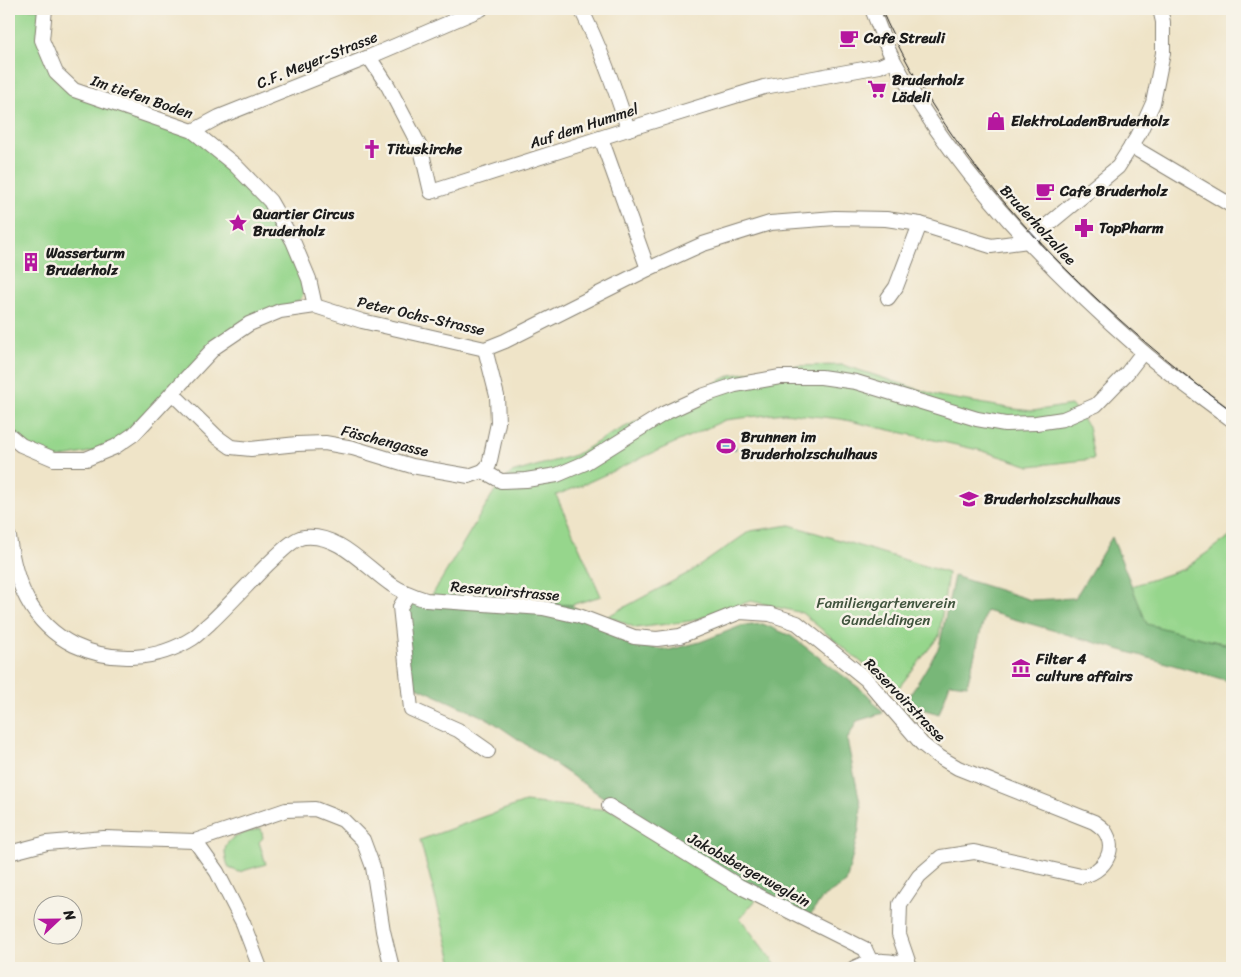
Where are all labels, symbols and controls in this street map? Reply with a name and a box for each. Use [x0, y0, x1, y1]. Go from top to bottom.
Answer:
street label: C.F. Meyer-Strasse [252, 24, 382, 96]
place label: Cafe Streuli [863, 25, 946, 51]
cafe icon: Cafe Streuli [838, 27, 860, 49]
street label: Im tiefen Boden [87, 67, 197, 127]
place label: Bruderholz Lädeli [892, 67, 965, 110]
supermarket icon: Bruderholz Lädeli [866, 78, 888, 100]
street label: Auf dem Hummel [525, 96, 643, 156]
place label: ElektroLadenBruderholz [1011, 108, 1170, 134]
shop icon: ElektroLadenBruderholz [985, 110, 1007, 132]
place label: Tituskirche [387, 136, 463, 162]
church icon: Tituskirche [361, 138, 383, 160]
street label: Bruderholzallee [993, 178, 1083, 272]
place label: Cafe Bruderholz [1059, 178, 1168, 204]
cafe icon: Cafe Bruderholz [1034, 180, 1056, 202]
place label: Quartier Circus Bruderholz [252, 201, 355, 244]
place icon: Quartier Circus Bruderholz [227, 212, 249, 234]
place label: TopPharm [1099, 215, 1164, 241]
pharmacy icon: TopPharm [1073, 217, 1095, 239]
place label: Wasserturm Bruderholz [46, 240, 126, 283]
building icon: Wasserturm Bruderholz [20, 251, 42, 273]
street label: Peter Ochs-Strasse [355, 289, 488, 343]
street label: Fäschengasse [339, 418, 431, 464]
place label: Brunnen im Bruderholzschulhaus [741, 424, 878, 467]
sports icon: Brunnen im Bruderholzschulhaus [715, 435, 737, 457]
place label: Bruderholzschulhaus [984, 486, 1121, 512]
school or university icon: Bruderholzschulhaus [958, 488, 980, 510]
street label: Reservoirstrasse [449, 573, 561, 609]
park label: Familiengartenverein Gundeldingen [816, 590, 956, 633]
place label: Filter 4 culture affairs [1035, 646, 1134, 689]
street label: Reservoirstrasse [858, 652, 952, 748]
museum icon: Filter 4 culture affairs [1010, 657, 1032, 679]
street label: Jakobsbergerweglein [682, 825, 815, 915]
north arrow [32, 894, 82, 944]
text: N [56, 905, 83, 925]

